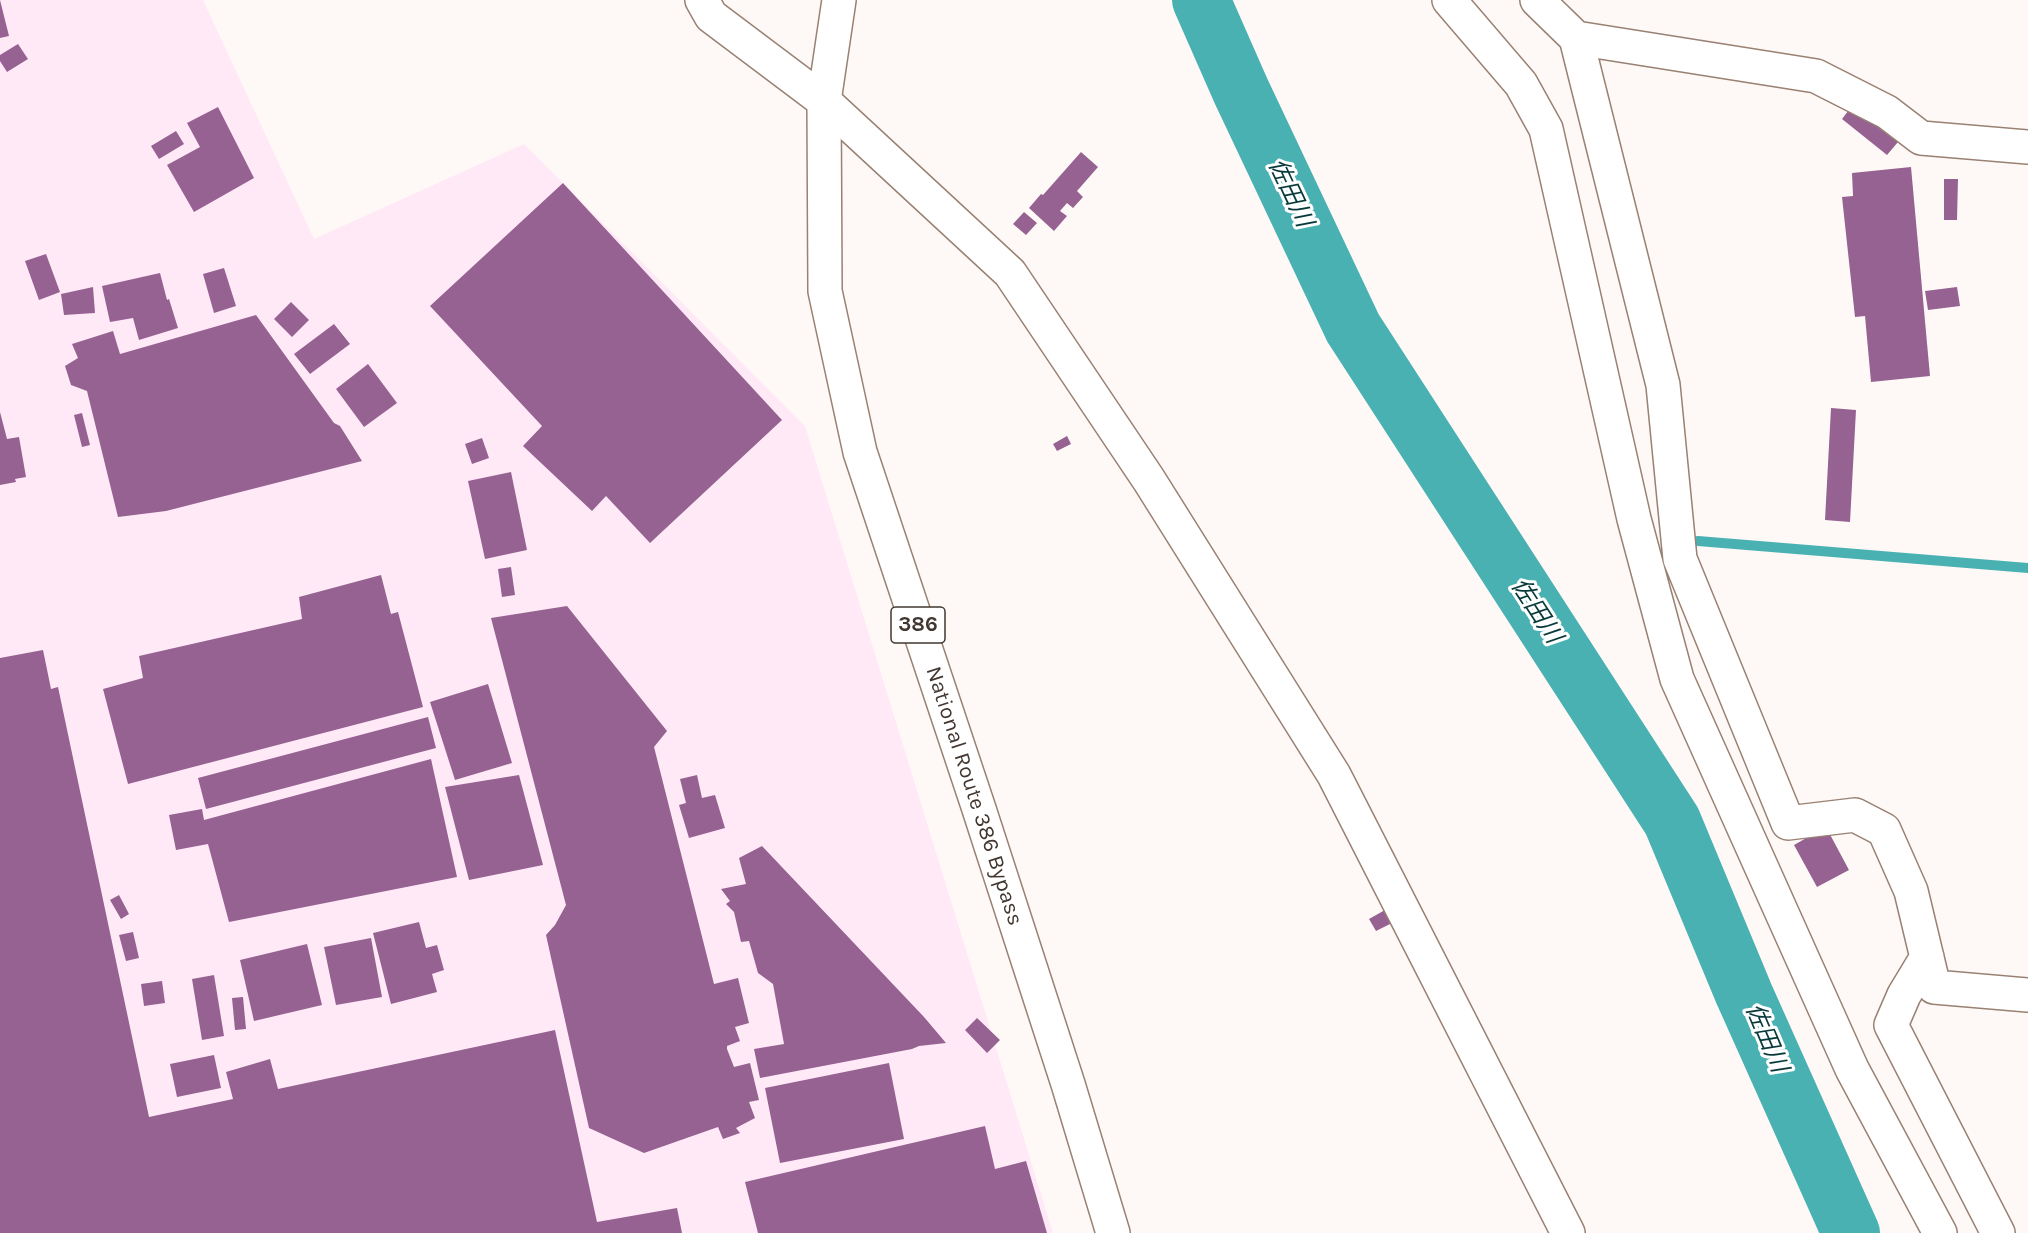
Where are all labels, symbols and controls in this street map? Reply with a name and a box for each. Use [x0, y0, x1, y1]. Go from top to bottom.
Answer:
water label: 佐田川 [1262, 154, 1318, 232]
water label: 佐田川 [1504, 573, 1568, 649]
road number: 386 [891, 607, 945, 643]
street label: National Route 386 Bypass [920, 663, 1028, 929]
water label: 佐田川 [1739, 999, 1793, 1077]

